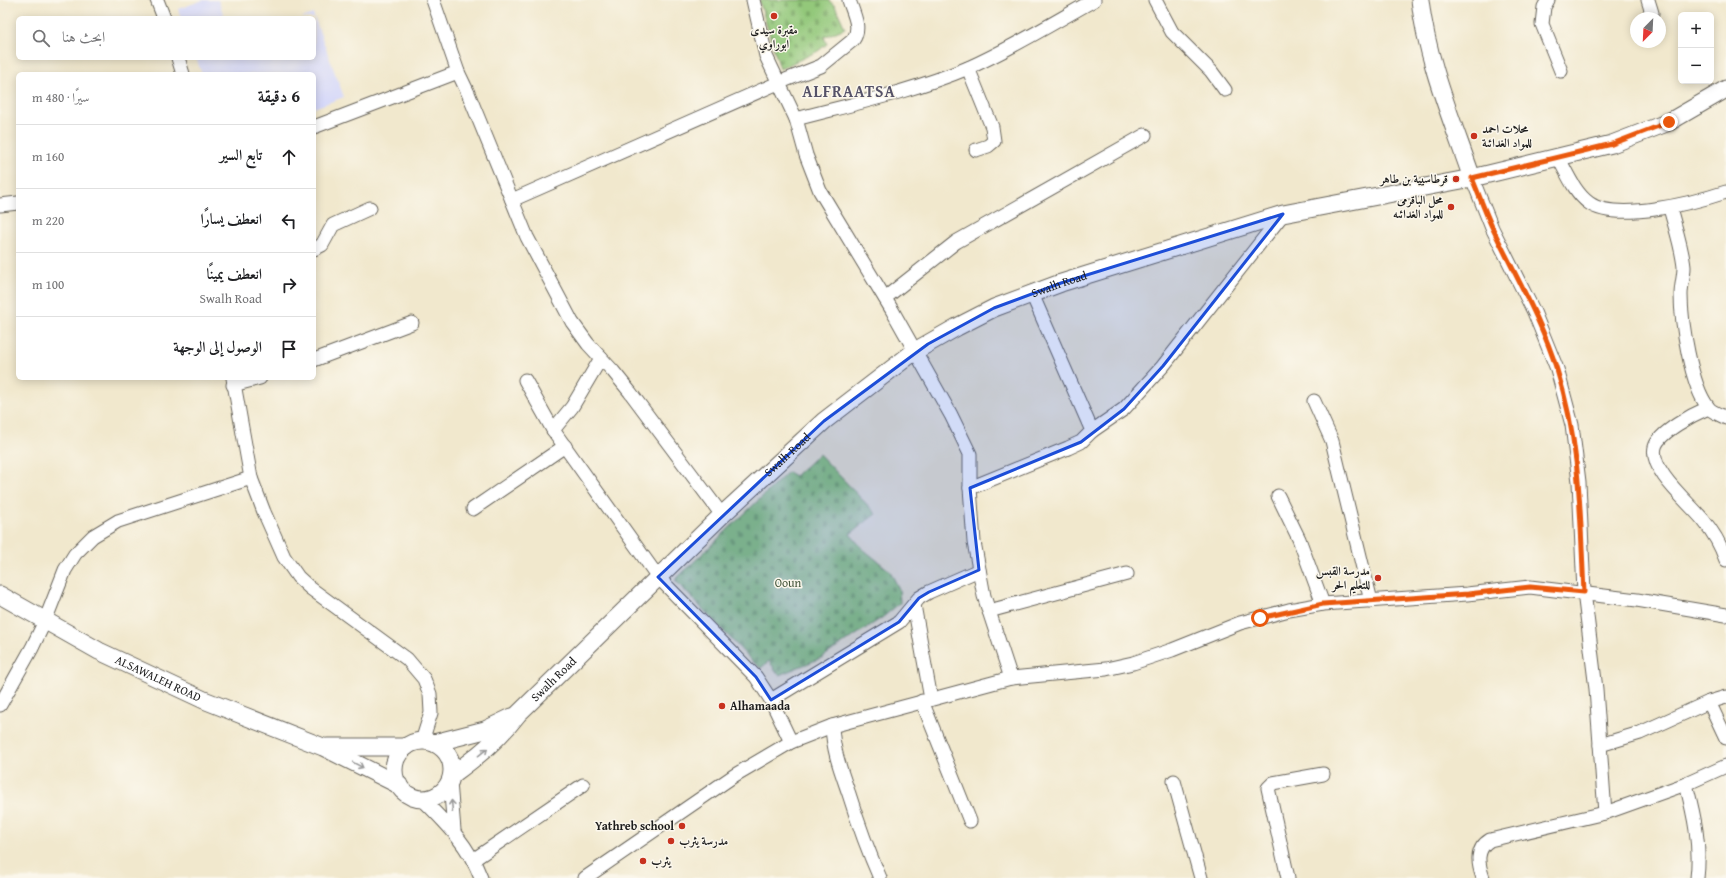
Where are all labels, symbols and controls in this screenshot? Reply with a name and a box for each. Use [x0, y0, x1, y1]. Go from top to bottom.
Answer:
marker: مقبرة سيدى ابوراوي [769, 11, 779, 21]
north arrow [1630, 12, 1666, 48]
map controls [1678, 12, 1714, 84]
button: + [1678, 12, 1714, 48]
search box [16, 16, 316, 60]
place label: مقبرة سيدى ابوراوي [750, 21, 798, 54]
text: ابحث هنا [62, 26, 105, 47]
icon: search [30, 27, 52, 49]
button: − [1678, 48, 1714, 84]
district label: ALFRAATSA [802, 79, 896, 103]
text: 6 دقيقة [258, 83, 300, 108]
text: سيرًا · 480 m [32, 88, 90, 107]
route end [1660, 113, 1678, 131]
place label: محلات احمد للمواد الغدائىة [1482, 120, 1532, 151]
marker: محلات احمد للمواد الغدائىة [1469, 131, 1479, 141]
text: تابع السير [220, 144, 262, 165]
icon: ahead [278, 146, 300, 168]
text: 160 m [32, 147, 64, 166]
place label: قرطاسيية بن طاهر [1378, 170, 1448, 187]
marker: قرطاسيية بن طاهر [1451, 174, 1461, 184]
place label: محل الباقرمى للمواد الغدائىه [1393, 191, 1444, 222]
marker: محل الباقرمى للمواد الغدائىه [1446, 202, 1456, 212]
text: انعطف يسارًا [200, 208, 262, 229]
icon: left [278, 210, 300, 232]
text: 220 m [32, 211, 64, 230]
text: انعطف يمينًا [206, 263, 262, 284]
street label: Swalh Road [1029, 266, 1089, 301]
icon: right [278, 274, 300, 296]
text: 100 m [32, 275, 64, 294]
text: Swalh Road [199, 289, 262, 308]
text: الوصول إلى الوجهة [173, 336, 262, 357]
icon: arrive [278, 338, 300, 360]
street label: Swalh Road [760, 428, 814, 480]
place label: مدرسة القبس للتعليم الحر [1316, 562, 1370, 597]
marker: مدرسة القبس للتعليم الحر [1373, 573, 1383, 583]
park label: Ooun [775, 574, 802, 591]
route start [1251, 609, 1269, 627]
street label: ALSAWALEH ROAD [113, 651, 204, 706]
street label: Swalh Road [527, 652, 580, 705]
place label: Alhamaada [730, 697, 791, 714]
marker: Alhamaada [717, 701, 727, 711]
one-way arrow [478, 747, 489, 756]
one-way arrow [352, 761, 364, 769]
one-way arrow [448, 800, 456, 813]
place label: Yathreb school [595, 817, 674, 834]
marker: Yathreb school [677, 821, 687, 831]
place label: مدرسة يثرب [679, 832, 728, 849]
marker: مدرسة يثرب [666, 836, 676, 846]
place label: يثرب [651, 852, 672, 869]
marker: يثرب [638, 856, 648, 866]

